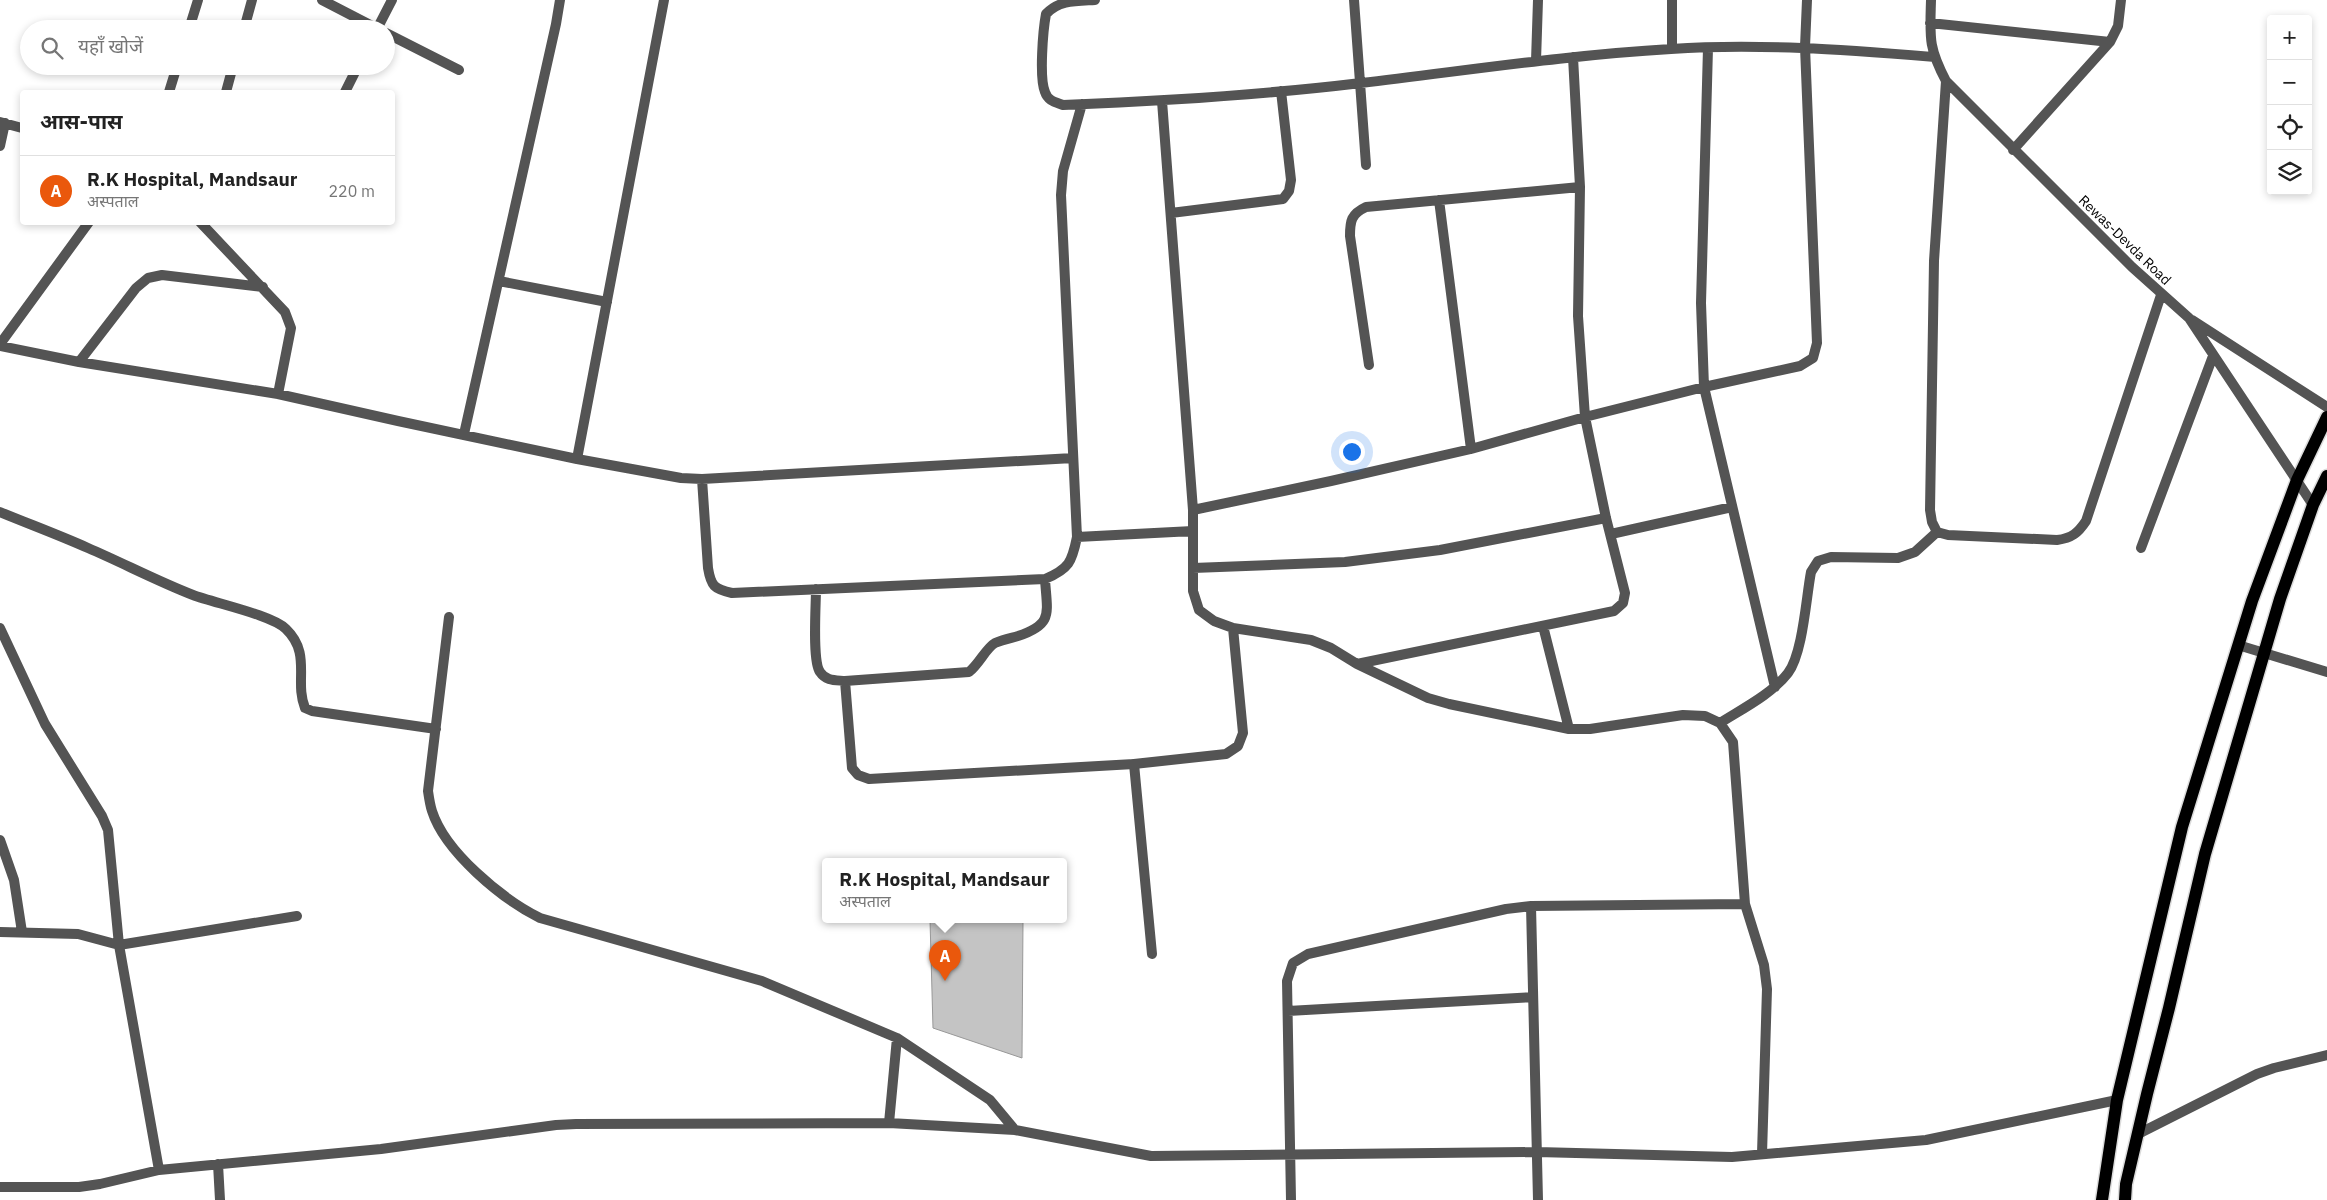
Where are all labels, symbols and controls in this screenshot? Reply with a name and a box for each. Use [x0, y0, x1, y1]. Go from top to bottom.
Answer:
map controls [2267, 15, 2312, 195]
button: + [2267, 15, 2312, 60]
search box [20, 20, 395, 75]
icon: search [38, 34, 66, 62]
text: यहाँ खोजें [78, 34, 143, 58]
button: − [2267, 60, 2312, 105]
button: locate [2267, 105, 2312, 150]
text: आस-पास [40, 107, 123, 135]
button: layers [2267, 150, 2312, 195]
text: R.K Hospital, Mandsaur [87, 167, 297, 191]
text: A [51, 181, 61, 201]
text: 220 m [328, 181, 375, 201]
text: अस्पताल [87, 191, 139, 211]
street label: Rewas-Devda Road [2075, 191, 2175, 289]
your location [1339, 439, 1365, 465]
popup [822, 858, 1067, 923]
text: R.K Hospital, Mandsaur [839, 867, 1050, 891]
text: अस्पताल [839, 891, 891, 911]
pin: A [929, 940, 961, 981]

